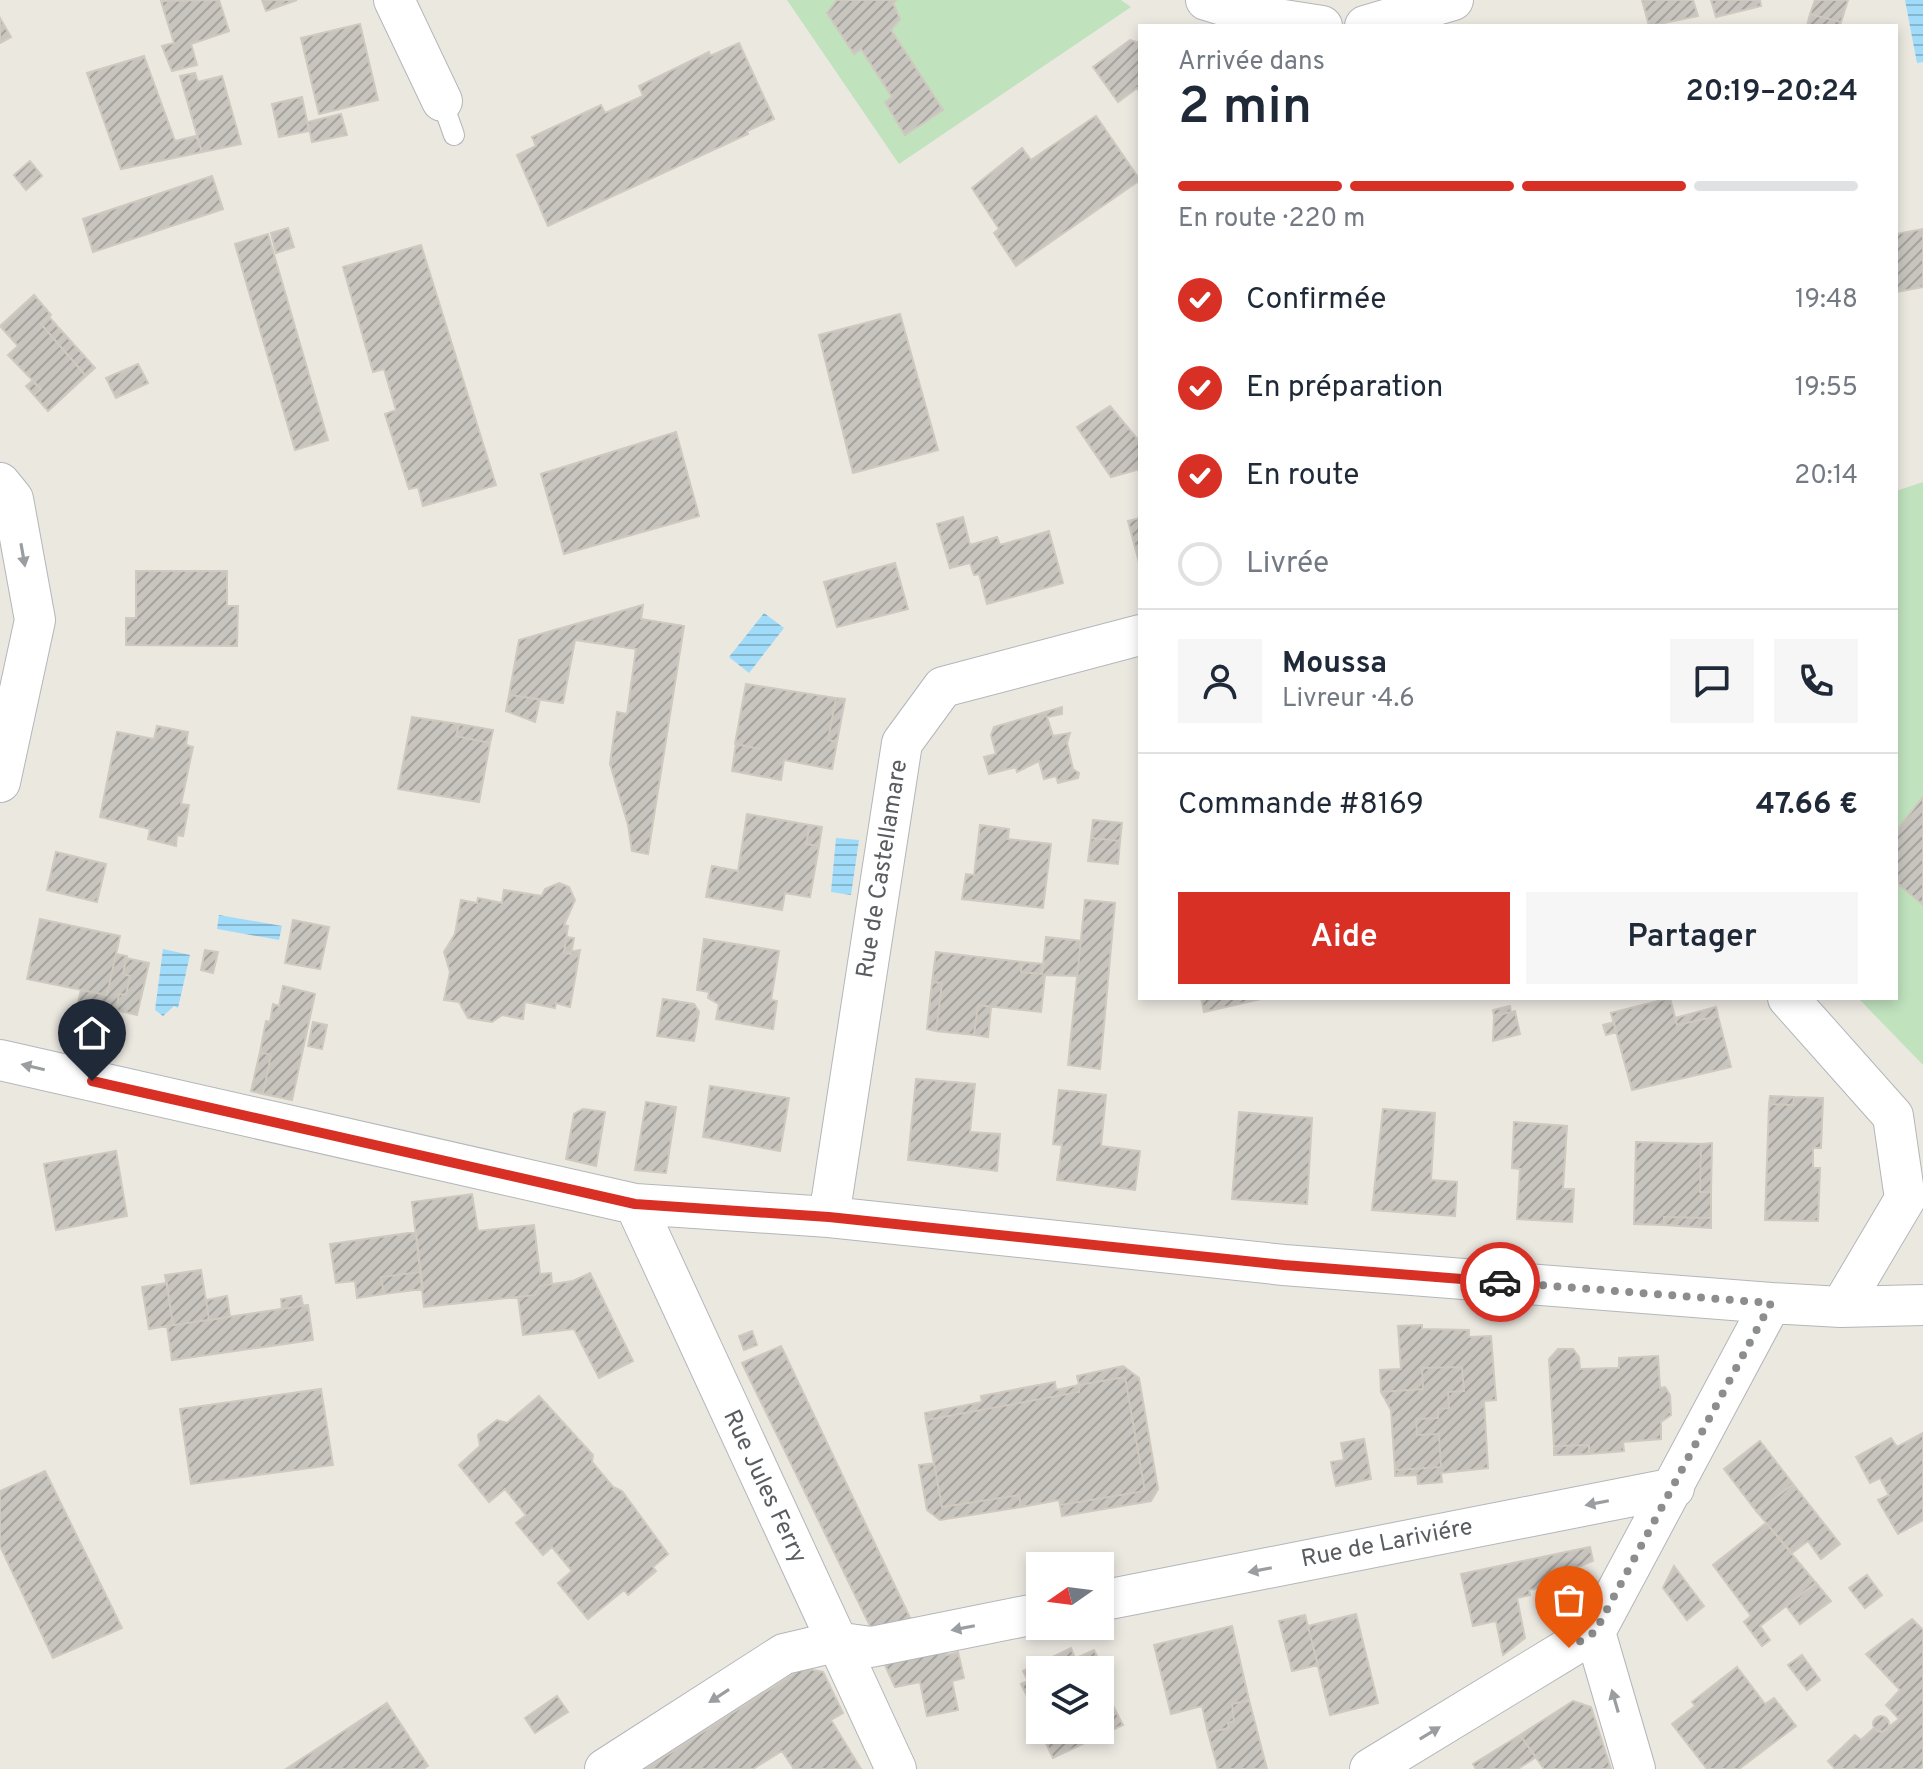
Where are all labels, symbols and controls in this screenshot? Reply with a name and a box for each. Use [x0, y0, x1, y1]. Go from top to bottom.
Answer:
text: Arrivée dans [1178, 46, 1325, 79]
text: 20:19–20:24 [1686, 74, 1858, 111]
text: 2 min [1178, 76, 1312, 142]
text: En route · 220 m [1178, 203, 1365, 236]
icon: check [1178, 278, 1222, 322]
text: Confirmée [1246, 282, 1386, 319]
text: 19:48 [1795, 284, 1858, 317]
icon: check [1178, 366, 1222, 410]
text: En préparation [1246, 370, 1443, 407]
text: 19:55 [1795, 372, 1858, 405]
icon: check [1178, 454, 1222, 498]
text: En route [1246, 458, 1360, 495]
text: 20:14 [1794, 460, 1858, 493]
one-way arrow [18, 543, 30, 568]
text: Livrée [1246, 546, 1329, 583]
button: person [1178, 639, 1262, 723]
button: chat [1670, 639, 1754, 723]
button: phone [1774, 639, 1858, 723]
text: Moussa [1282, 646, 1387, 683]
text: Livreur · 4.6 [1282, 683, 1415, 716]
street label: Rue de Castellamare [851, 757, 915, 981]
text: Commande #8169 [1178, 787, 1424, 824]
text: 47.66 € [1756, 787, 1858, 824]
button: Aide [1178, 892, 1510, 984]
button: Partager [1526, 892, 1858, 984]
pin [58, 999, 126, 1081]
icon: home [70, 1011, 114, 1055]
one-way arrow [20, 1061, 45, 1073]
courier [1460, 1242, 1540, 1322]
icon: car [1478, 1260, 1522, 1304]
street label: Rue Jules Ferry [715, 1405, 813, 1569]
one-way arrow [1584, 1497, 1609, 1510]
street label: Rue de Lariviére [1299, 1513, 1475, 1575]
north arrow [1026, 1552, 1114, 1640]
map controls [1026, 1552, 1114, 1744]
one-way arrow [1247, 1564, 1272, 1576]
pin [1535, 1566, 1603, 1648]
icon: bag [1547, 1578, 1591, 1622]
one-way arrow [951, 1622, 976, 1635]
button: layers [1026, 1656, 1114, 1744]
one-way arrow [709, 1688, 730, 1703]
one-way arrow [1608, 1688, 1621, 1712]
one-way arrow [1419, 1726, 1441, 1740]

